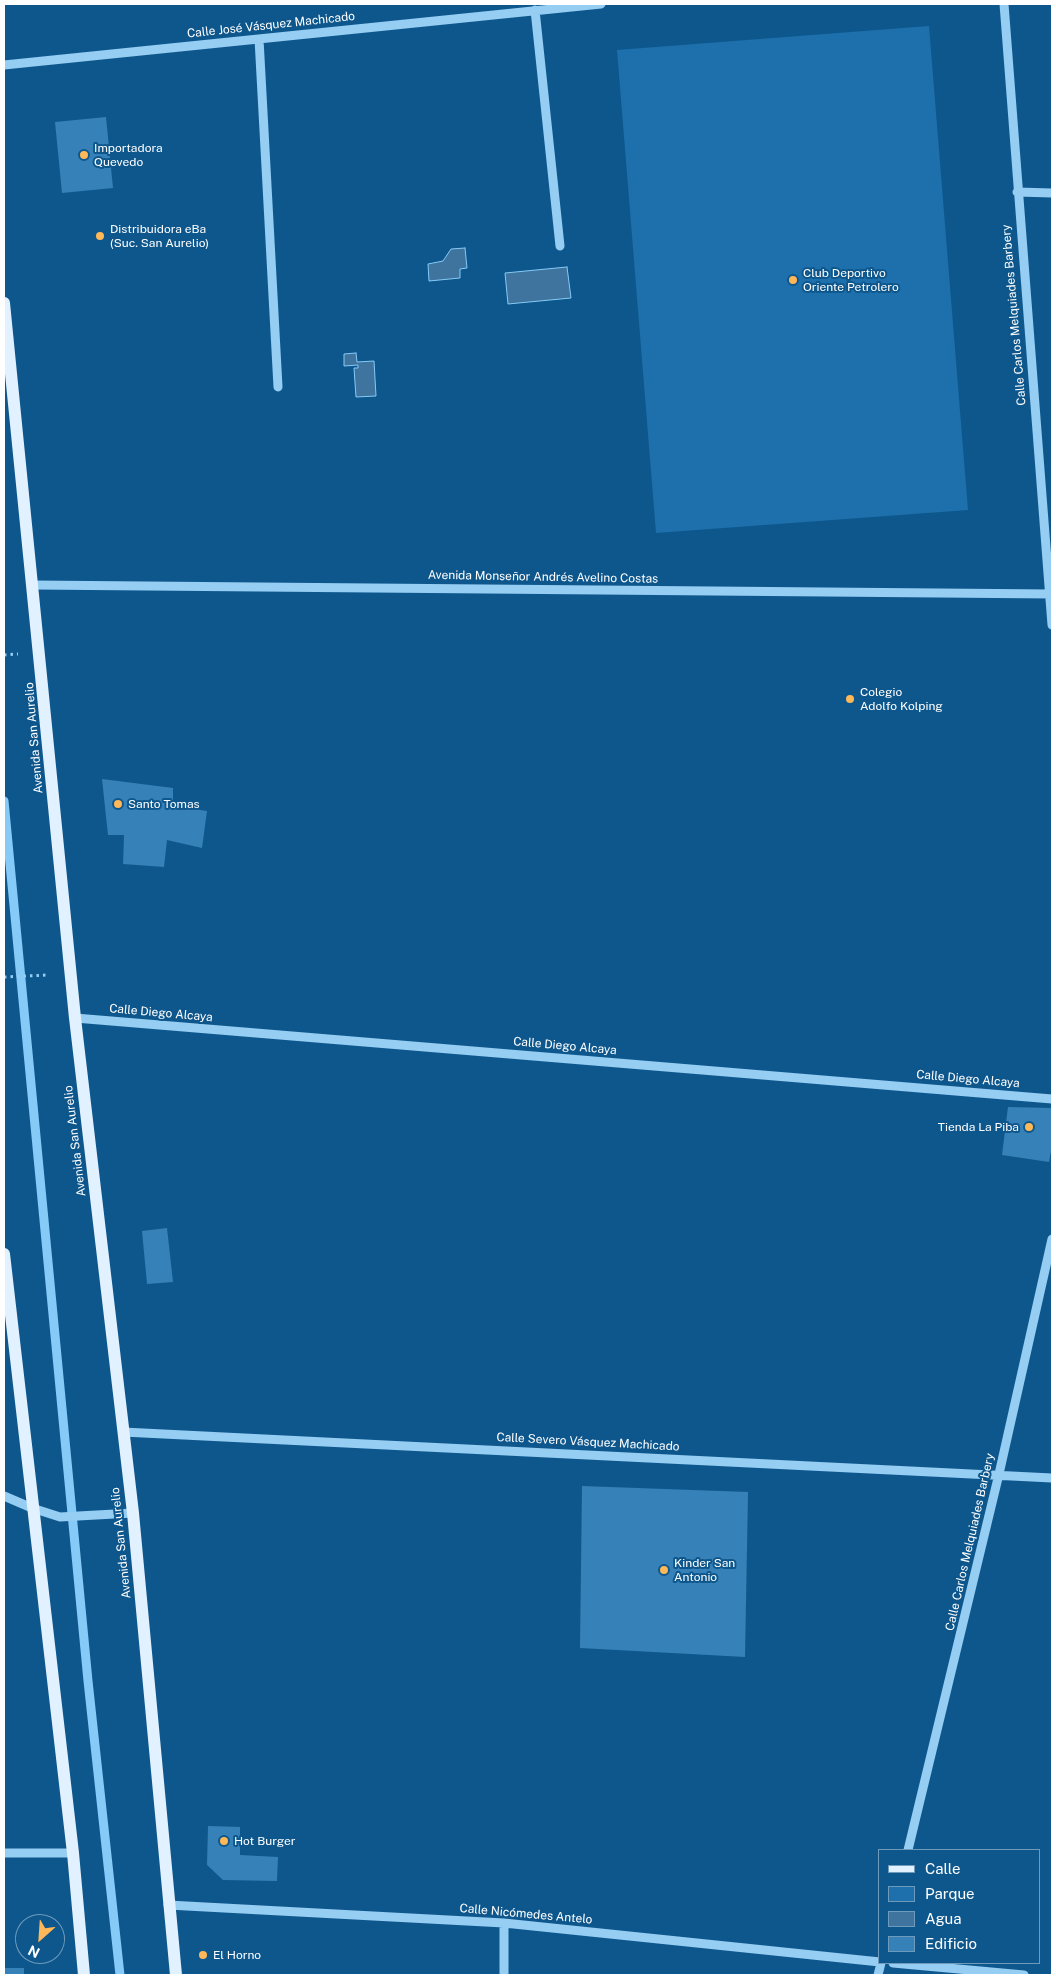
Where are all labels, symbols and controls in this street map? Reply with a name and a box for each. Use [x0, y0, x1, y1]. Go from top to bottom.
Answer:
street label: Calle José Vásquez Machicado [186, 9, 356, 41]
place label: Importadora Quevedo [94, 141, 163, 169]
marker: Importadora Quevedo [78, 149, 90, 161]
place label: Distribuidora eBa (Suc. San Aurelio) [110, 222, 209, 250]
street label: Calle Carlos Melquiades Barbery [999, 224, 1029, 406]
marker: Distribuidora eBa (Suc. San Aurelio) [94, 230, 106, 242]
place label: Club Deportivo Oriente Petrolero [803, 266, 899, 294]
marker: Club Deportivo Oriente Petrolero [787, 274, 799, 286]
street label: Avenida Monseñor Andrés Avelino Costas [428, 568, 658, 586]
street label: Avenida San Aurelio [22, 682, 46, 794]
place label: Colegio Adolfo Kolping [860, 685, 943, 713]
marker: Colegio Adolfo Kolping [844, 693, 856, 705]
place label: Santo Tomas [128, 797, 200, 811]
marker: Santo Tomas [112, 798, 124, 810]
street label: Calle Diego Alcaya [109, 1001, 213, 1025]
street label: Calle Diego Alcaya [513, 1034, 617, 1058]
street label: Calle Diego Alcaya [916, 1067, 1020, 1091]
street label: Avenida San Aurelio [61, 1085, 89, 1197]
place label: Tienda La Piba [938, 1120, 1019, 1134]
marker: Tienda La Piba [1023, 1121, 1035, 1133]
street label: Calle Severo Vásquez Machicado [496, 1430, 680, 1454]
street label: Calle Carlos Melquiades Barbery [943, 1452, 997, 1632]
street label: Avenida San Aurelio [108, 1487, 134, 1599]
place label: Kinder San Antonio [674, 1556, 735, 1584]
marker: Kinder San Antonio [658, 1564, 670, 1576]
place label: Hot Burger [234, 1834, 296, 1848]
marker: Hot Burger [218, 1835, 230, 1847]
legend [878, 1849, 1041, 1964]
text: Calle [925, 1860, 961, 1877]
text: Parque [925, 1885, 975, 1902]
street label: Calle Nicómedes Antelo [459, 1901, 593, 1927]
text: Agua [925, 1910, 962, 1927]
north arrow [15, 1914, 65, 1964]
text: Edificio [925, 1935, 977, 1952]
text: N [25, 1942, 42, 1961]
place label: El Horno [213, 1948, 261, 1962]
marker: El Horno [197, 1949, 209, 1961]

